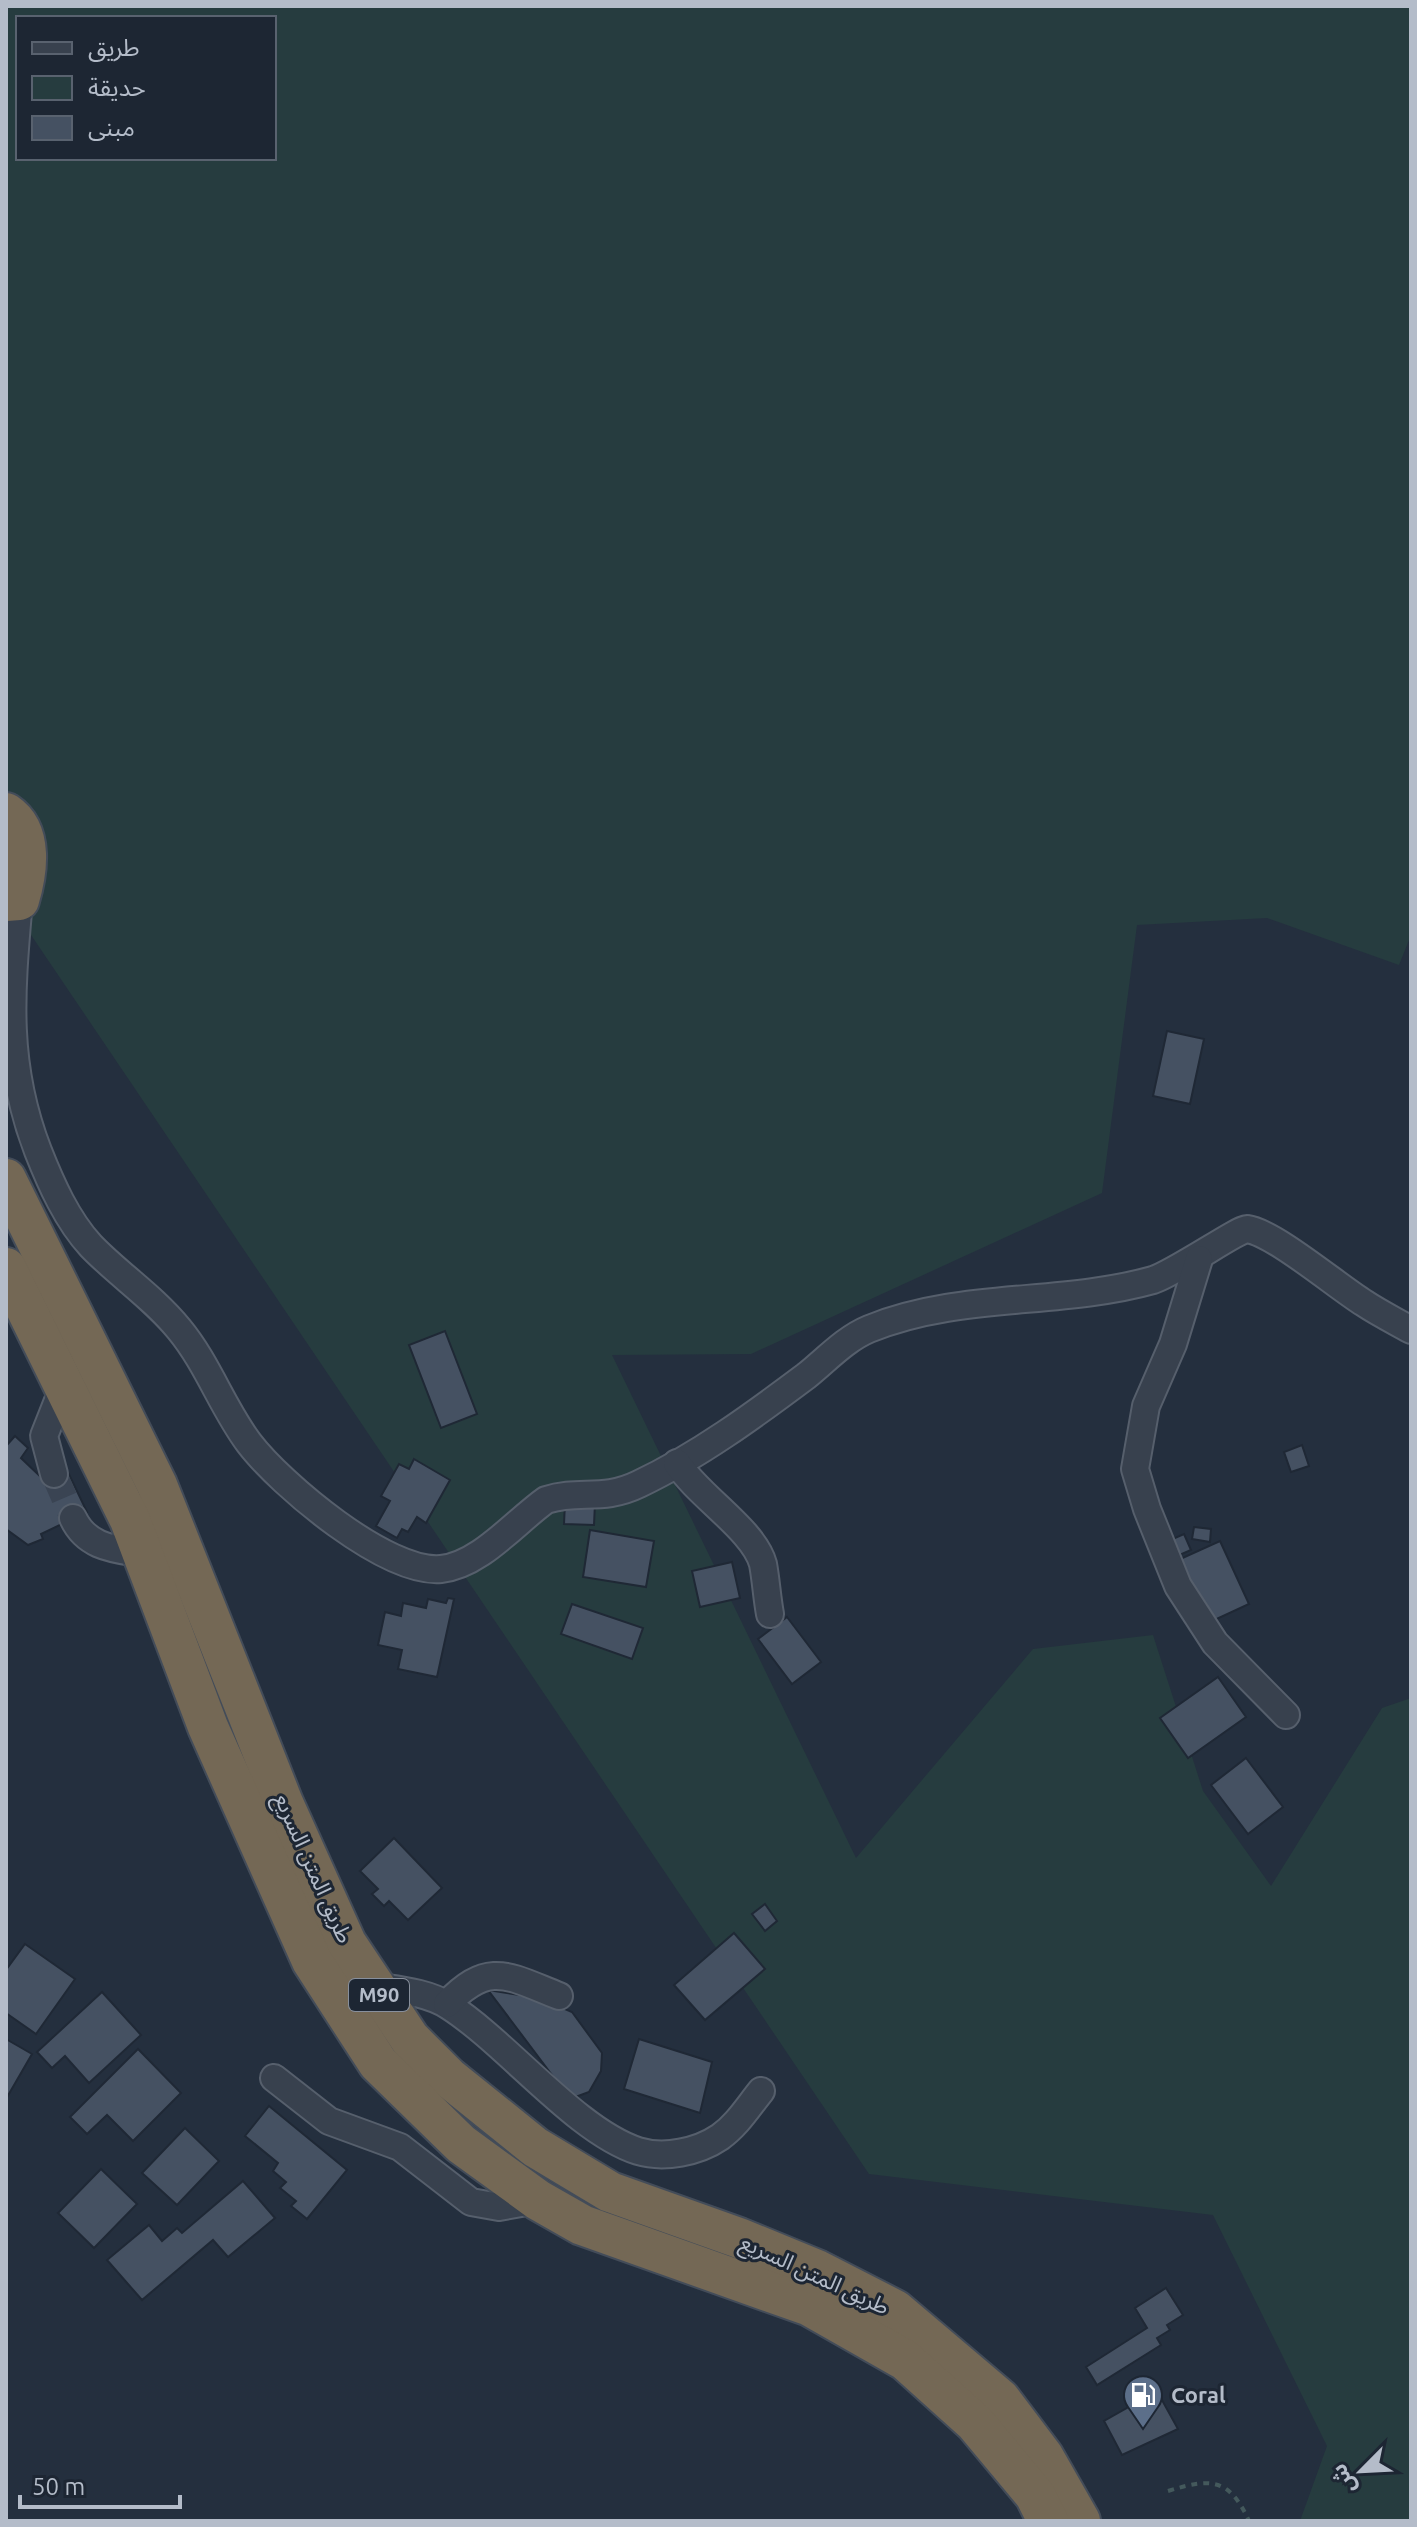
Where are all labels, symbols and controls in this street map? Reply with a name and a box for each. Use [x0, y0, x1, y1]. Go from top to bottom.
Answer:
legend [16, 16, 276, 160]
text: طريق [88, 34, 140, 63]
text: حديقة [88, 74, 146, 101]
text: مبنى [88, 114, 135, 141]
street label: طريق المتن السريع [266, 1789, 359, 1949]
road number: M90 [349, 1979, 409, 2011]
street label: طريق المتن السريع [735, 2228, 894, 2323]
fuel station icon: Coral [1122, 2374, 1164, 2429]
place label: Coral [1171, 2382, 1226, 2407]
north arrow [1321, 2431, 1401, 2511]
scale bar [20, 2459, 180, 2509]
text: ش [1325, 2460, 1361, 2498]
text: 50 m [32, 2473, 85, 2500]

